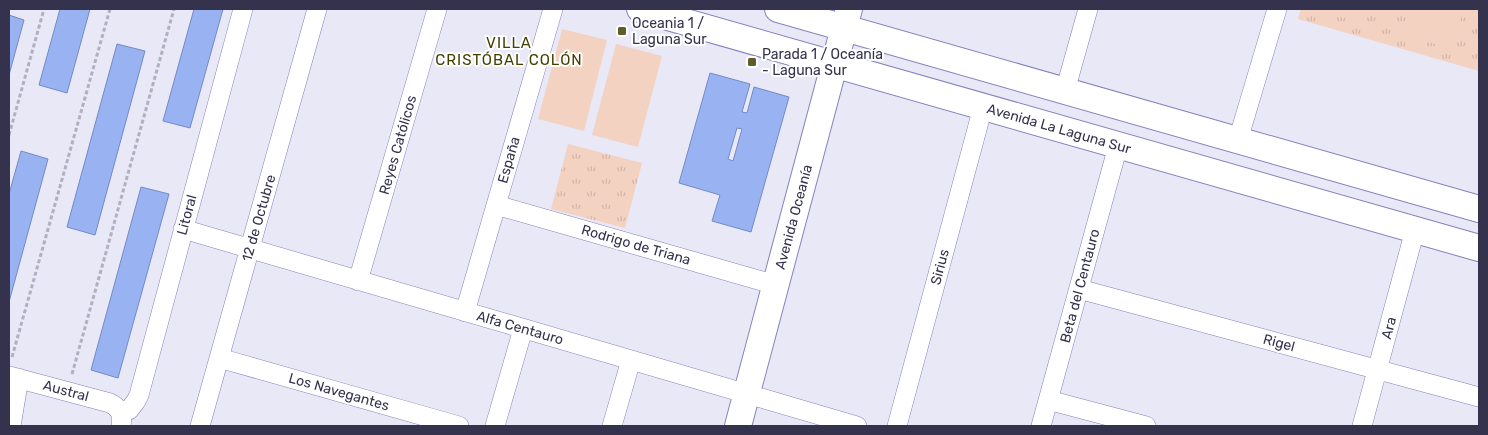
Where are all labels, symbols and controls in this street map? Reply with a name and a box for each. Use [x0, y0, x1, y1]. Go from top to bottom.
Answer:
place label: Oceania 1 / Laguna Sur [632, 15, 707, 48]
marker: Oceania 1 / Laguna Sur [616, 25, 628, 37]
district label: VILLA CRISTÓBAL COLÓN [435, 34, 583, 69]
place label: Parada 1 / Oceanía - Laguna Sur [762, 46, 883, 79]
marker: Parada 1 / Oceanía - Laguna Sur [746, 56, 758, 68]
street label: Reyes Católicos [376, 93, 420, 197]
street label: Avenida La Laguna Sur [985, 100, 1134, 158]
street label: España [494, 135, 524, 185]
street label: Avenida Oceanía [772, 163, 816, 271]
street label: 12 de Octubre [238, 172, 280, 263]
street label: Litoral [173, 193, 201, 237]
street label: Rodrigo de Triana [579, 221, 693, 269]
street label: Beta del Centauro [1057, 227, 1103, 345]
street label: Sirius [927, 247, 953, 287]
street label: Alfa Centauro [475, 307, 565, 349]
street label: Ara [1378, 315, 1400, 341]
street label: Rigel [1261, 331, 1297, 355]
street label: Los Navegantes [287, 370, 391, 414]
street label: Austral [41, 377, 91, 405]

